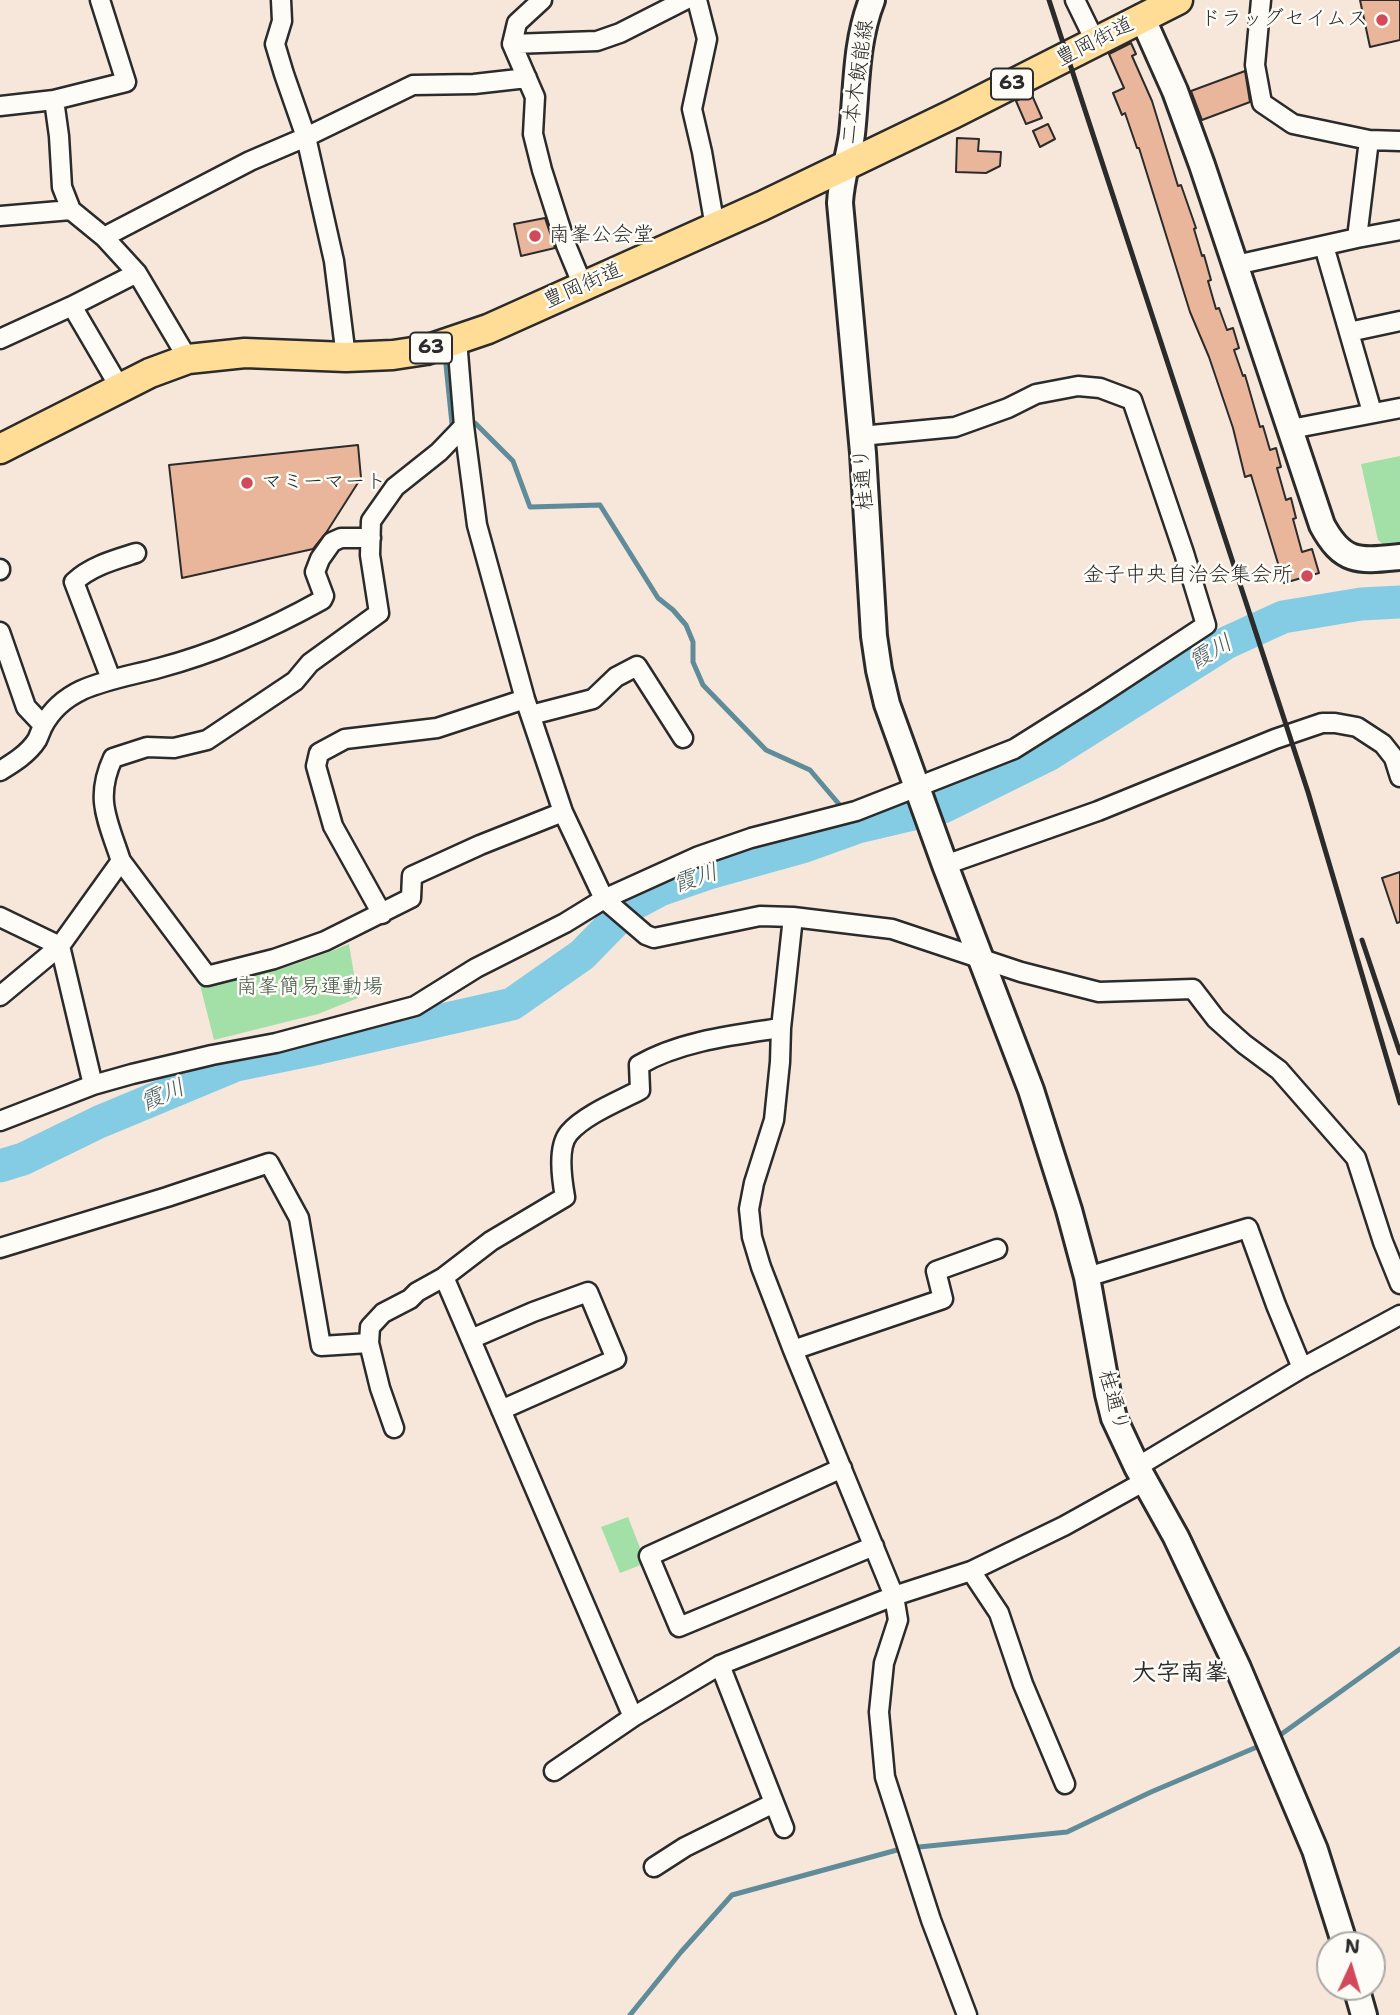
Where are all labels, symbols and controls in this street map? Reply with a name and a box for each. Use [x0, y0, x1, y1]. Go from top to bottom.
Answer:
place label: ドラッグセイムス [1200, 7, 1368, 33]
street label: 豊岡街道 [1052, 12, 1138, 72]
marker: ドラッグセイムス [1374, 12, 1390, 28]
street label: 二本木飯能線 [837, 18, 879, 146]
road number: 63 [991, 68, 1033, 100]
place label: 南峯公会堂 [549, 223, 654, 249]
marker: 南峯公会堂 [527, 228, 543, 244]
street label: 豊岡街道 [540, 257, 626, 315]
road number: 63 [410, 332, 452, 364]
street label: 桂通り [849, 447, 879, 511]
place label: マミーマート [261, 470, 387, 496]
marker: マミーマート [239, 475, 255, 491]
place label: 金子中央自治会集会所 [1083, 563, 1293, 589]
marker: 金子中央自治会集会所 [1299, 568, 1315, 584]
water label: 霞川 [1184, 630, 1238, 676]
water label: 霞川 [670, 859, 722, 899]
park label: 南峯簡易運動場 [237, 975, 383, 1001]
water label: 霞川 [136, 1074, 190, 1118]
street label: 桂通り [1093, 1367, 1133, 1435]
district label: 大字南峯 [1132, 1660, 1228, 1688]
north arrow [1316, 1931, 1386, 2001]
text: N [1344, 1934, 1361, 1960]

